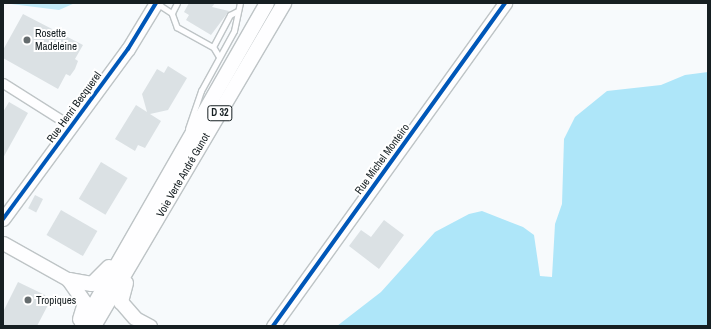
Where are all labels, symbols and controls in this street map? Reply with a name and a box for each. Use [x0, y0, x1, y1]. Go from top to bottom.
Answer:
place label: Rosette Madeleine [35, 27, 77, 53]
marker: Rosette Madeleine [22, 35, 32, 45]
street label: Rue Henri Becquerel [44, 69, 104, 145]
road number: D 32 [207, 105, 233, 121]
street label: Rue Michel Monteiro [352, 121, 412, 197]
street label: Voie Verte André Gunot [153, 130, 213, 220]
place label: Tropiques [36, 293, 76, 307]
marker: Tropiques [23, 295, 33, 305]

